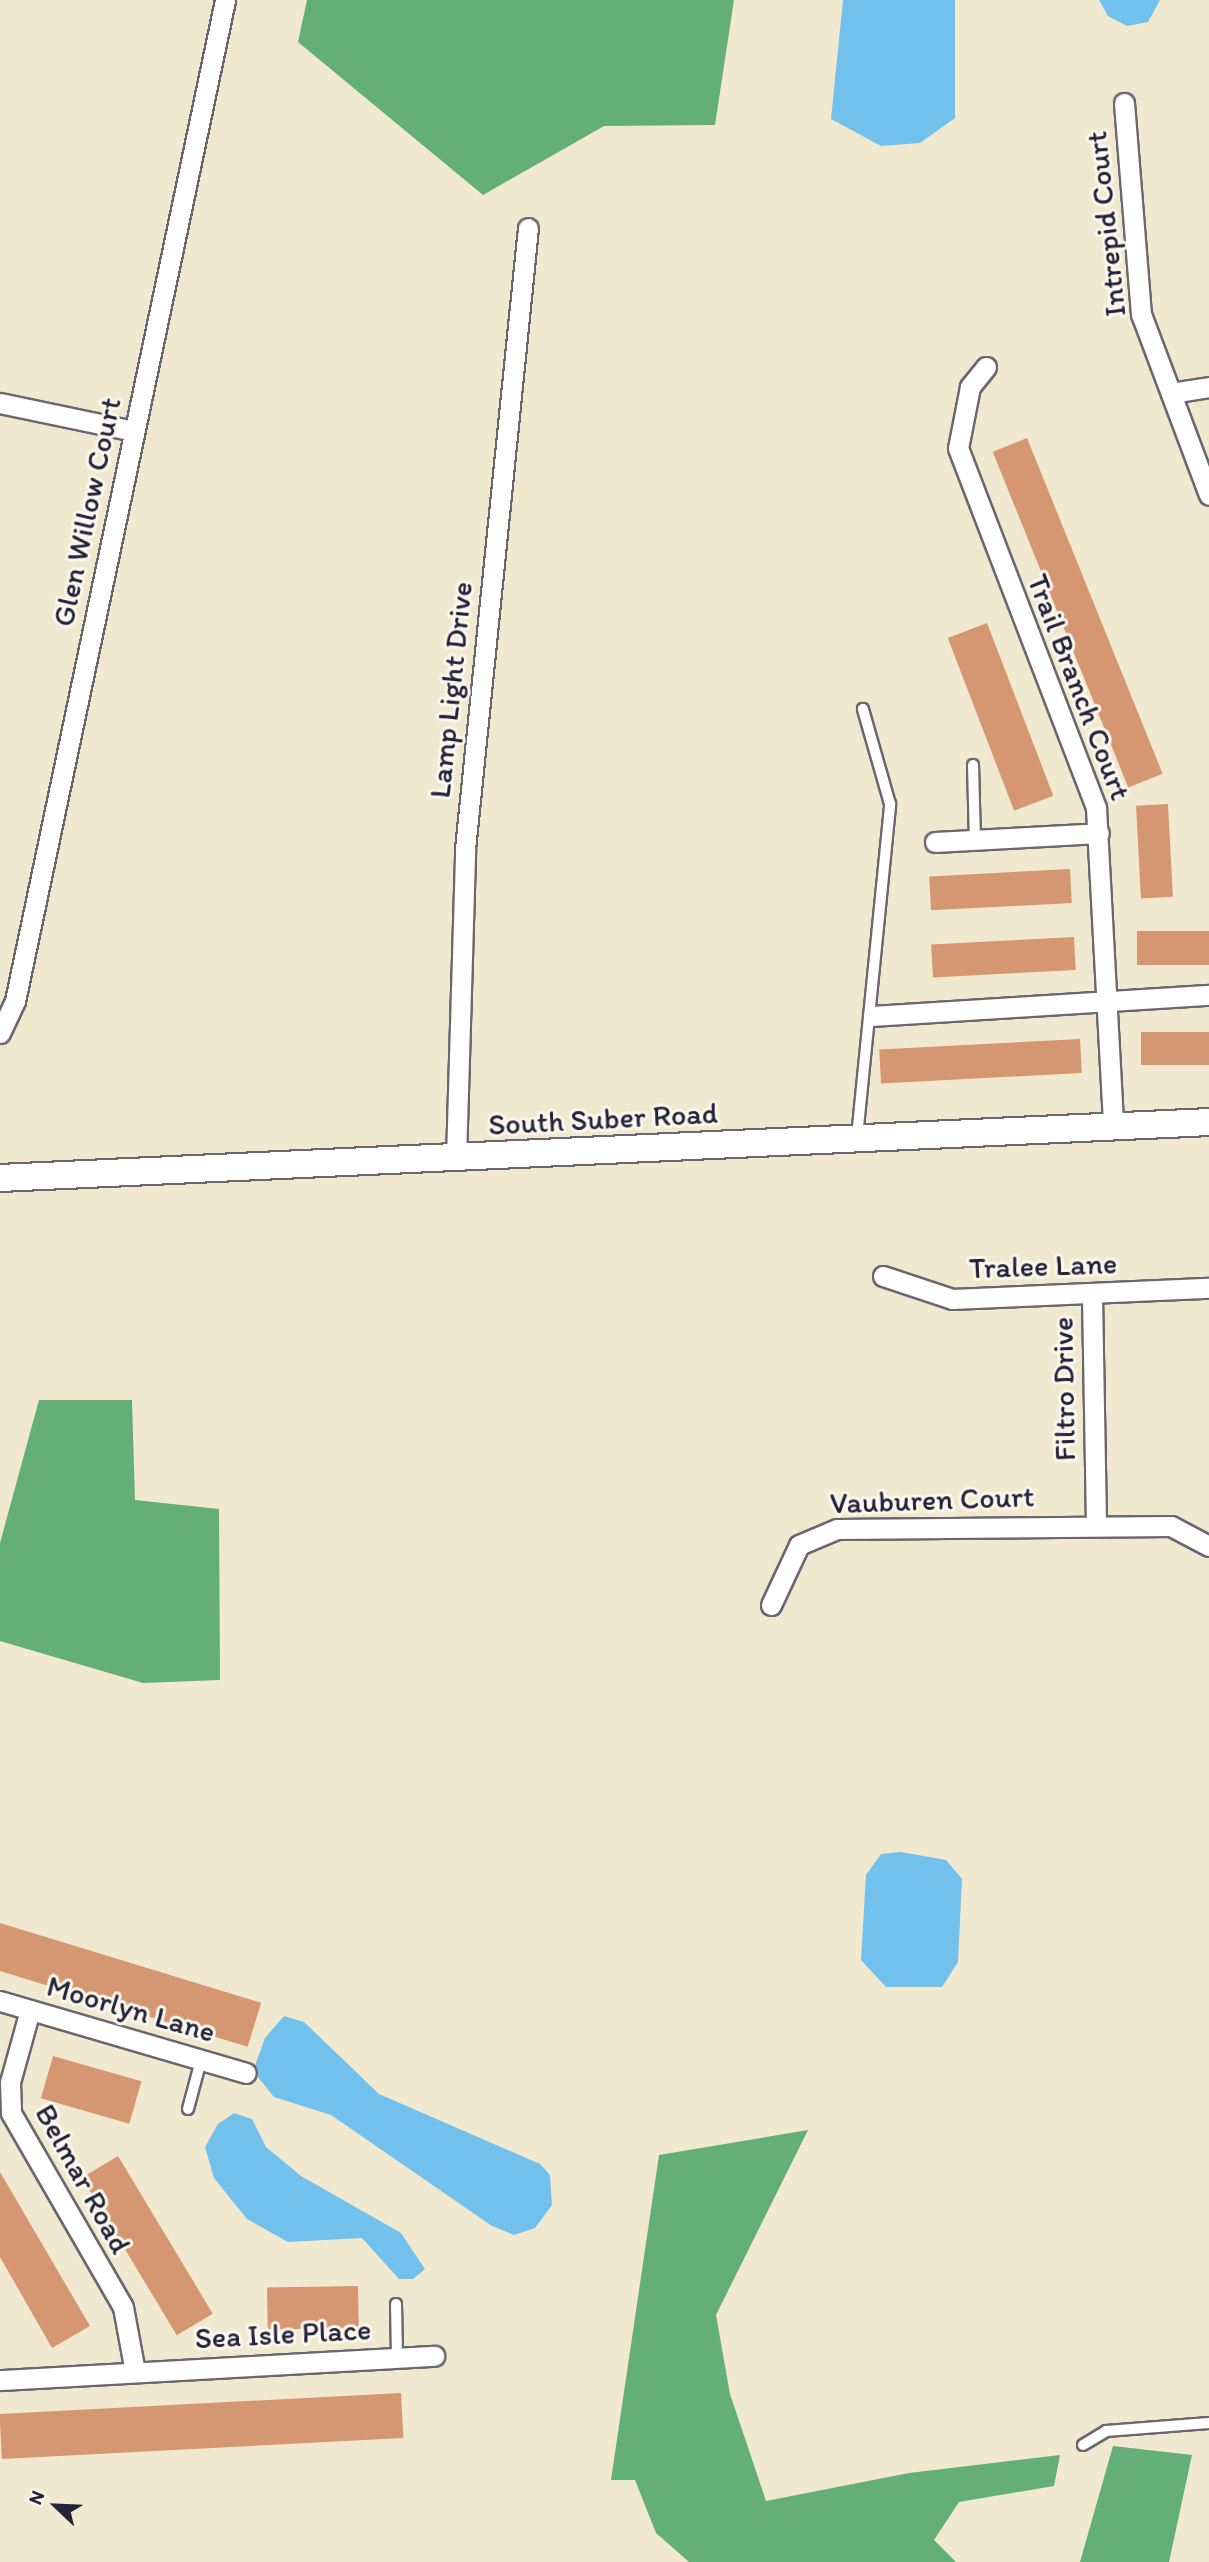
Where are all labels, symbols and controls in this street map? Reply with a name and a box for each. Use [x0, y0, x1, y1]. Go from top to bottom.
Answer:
street label: Intrepid Court [1078, 130, 1134, 318]
street label: Glen Willow Court [45, 394, 129, 630]
street label: Trail Branch Court [1019, 569, 1139, 805]
street label: Lamp Light Drive [422, 580, 480, 800]
street label: South Suber Road [488, 1095, 718, 1143]
street label: Tralee Lane [968, 1245, 1118, 1287]
street label: Filtro Drive [1045, 1317, 1083, 1461]
street label: Vauburen Court [829, 1478, 1035, 1522]
street label: Moorlyn Lane [42, 1968, 220, 2050]
street label: Belmar Road [27, 2098, 139, 2260]
street label: Sea Isle Place [194, 2311, 372, 2357]
north arrow [21, 2471, 91, 2541]
text: N [23, 2487, 49, 2508]

